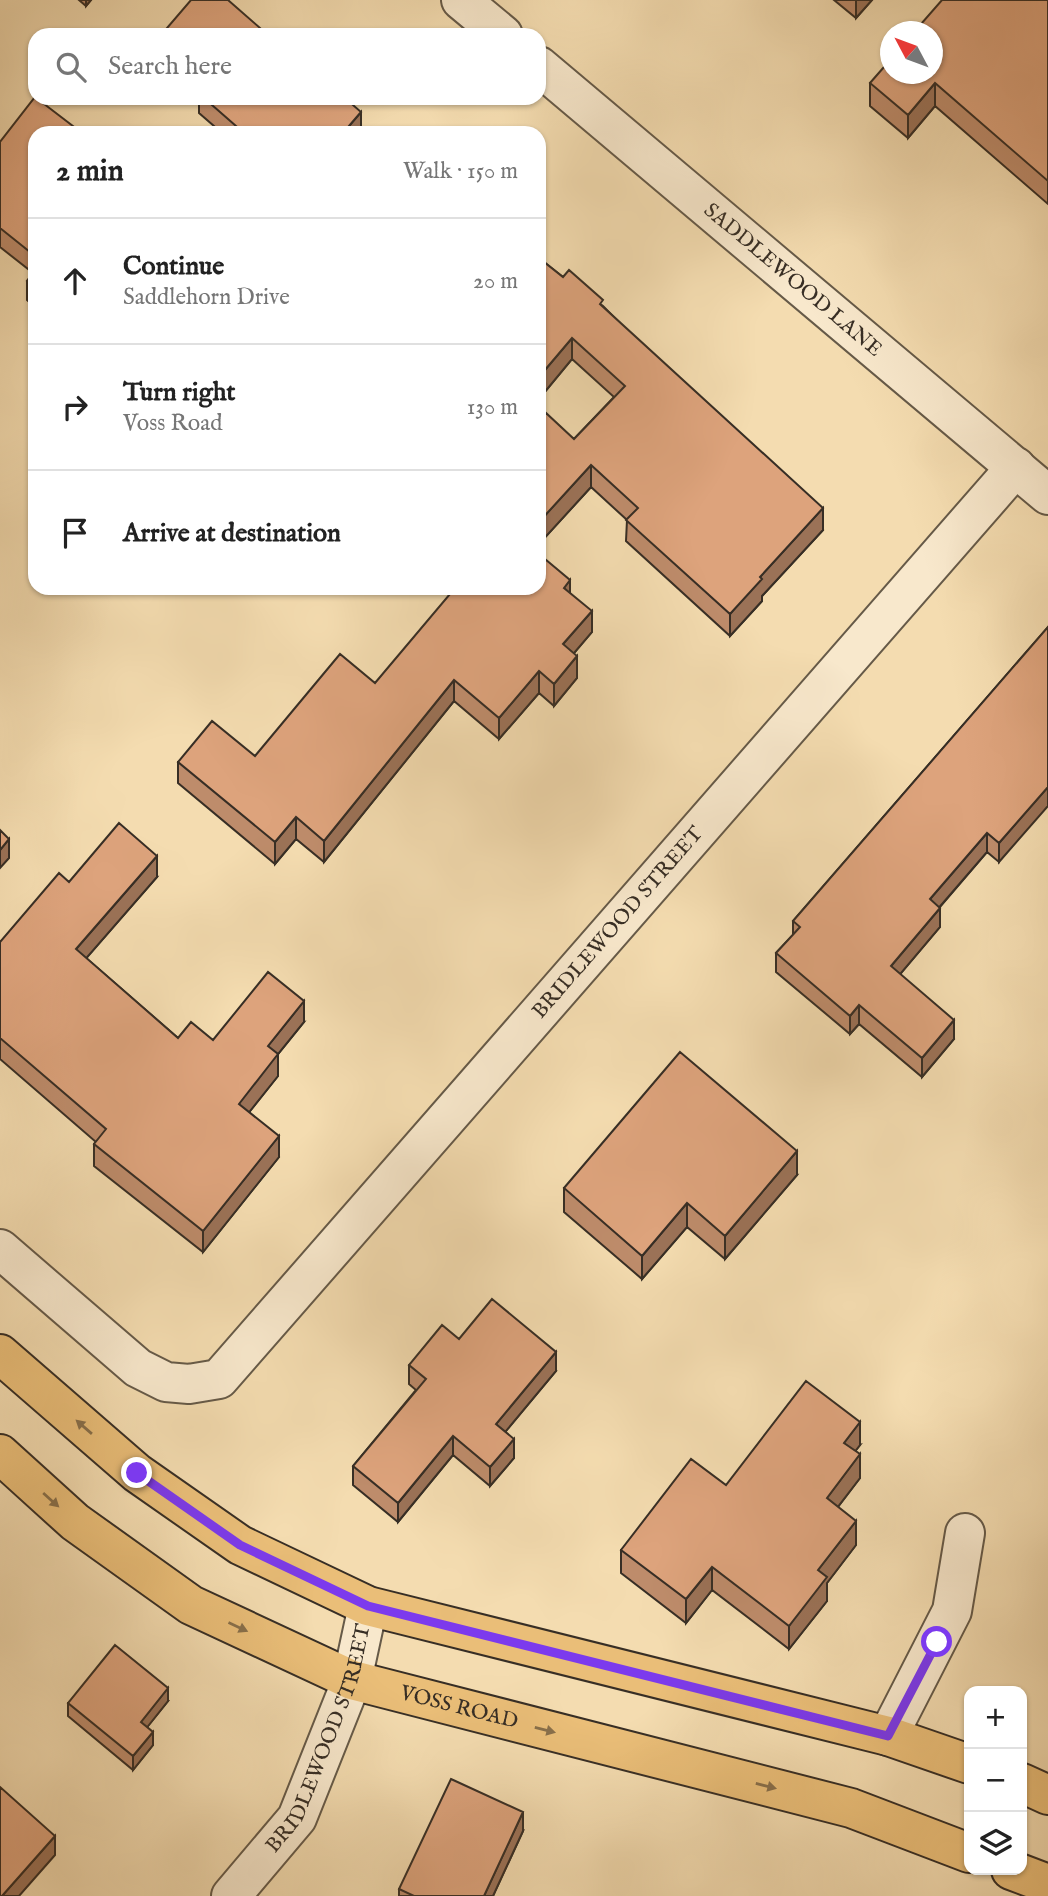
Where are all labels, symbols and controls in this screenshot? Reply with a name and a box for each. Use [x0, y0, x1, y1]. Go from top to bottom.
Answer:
north arrow [880, 21, 943, 84]
search box [28, 28, 546, 105]
icon: search [52, 48, 90, 86]
text: Search here [108, 50, 232, 83]
text: 2 min [56, 153, 124, 191]
text: Walk · 150 m [403, 157, 518, 186]
street label: SADDLEWOOD LANE [698, 197, 888, 363]
text: Continue [123, 250, 224, 283]
icon: ahead [56, 262, 94, 300]
text: 20 m [473, 267, 518, 296]
text: Saddlehorn Drive [123, 283, 290, 312]
text: Turn right [123, 376, 236, 409]
icon: right [56, 388, 94, 426]
text: 130 m [467, 393, 518, 422]
text: Voss Road [123, 409, 222, 438]
icon: arrive [56, 514, 94, 552]
text: Arrive at destination [123, 517, 341, 550]
street label: BRIDLEWOOD STREET [526, 820, 710, 1025]
one-way arrow [75, 1419, 93, 1435]
route end [121, 1457, 152, 1488]
one-way arrow [42, 1492, 59, 1507]
one-way arrow [228, 1621, 248, 1633]
street label: BRIDLEWOOD STREET [260, 1621, 377, 1858]
route start [921, 1626, 952, 1657]
street label: VOSS ROAD [396, 1679, 521, 1736]
map controls [964, 1686, 1027, 1875]
button: + [964, 1686, 1027, 1749]
one-way arrow [535, 1725, 557, 1736]
button: − [964, 1749, 1027, 1812]
one-way arrow [755, 1781, 777, 1792]
button: layers [964, 1812, 1027, 1875]

